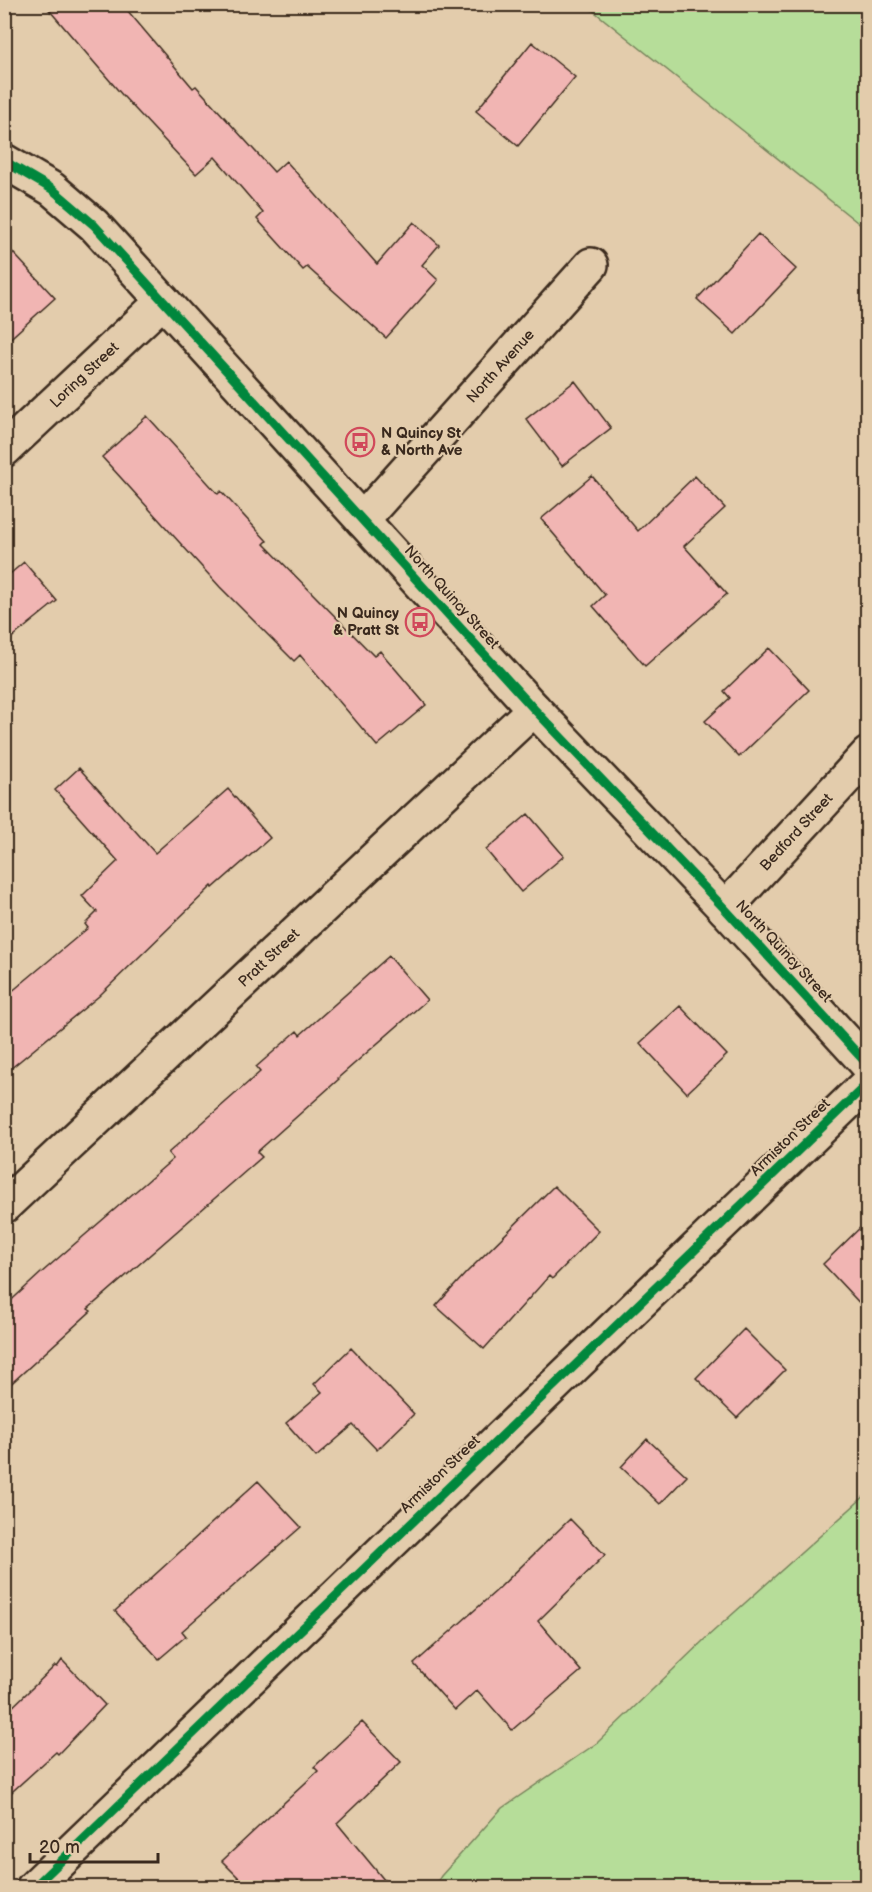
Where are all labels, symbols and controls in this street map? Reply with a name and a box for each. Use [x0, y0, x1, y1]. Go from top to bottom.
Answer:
street label: North Avenue [463, 325, 539, 407]
street label: Loring Street [46, 338, 123, 412]
place label: N Quincy St & North Ave [381, 424, 463, 460]
bus stop icon: N Quincy St & North Ave [344, 426, 376, 458]
street label: North Quincy Street [400, 542, 503, 653]
place label: N Quincy & Pratt St [333, 604, 399, 640]
bus stop icon: N Quincy & Pratt St [404, 606, 436, 638]
street label: Bedford Street [756, 789, 837, 875]
street label: North Quincy Street [731, 896, 836, 1007]
street label: Pratt Street [234, 924, 304, 991]
street label: Armiston Street [746, 1094, 835, 1180]
street label: Armiston Street [396, 1431, 485, 1517]
scale bar [30, 1826, 158, 1864]
text: 20 m [39, 1837, 80, 1858]

